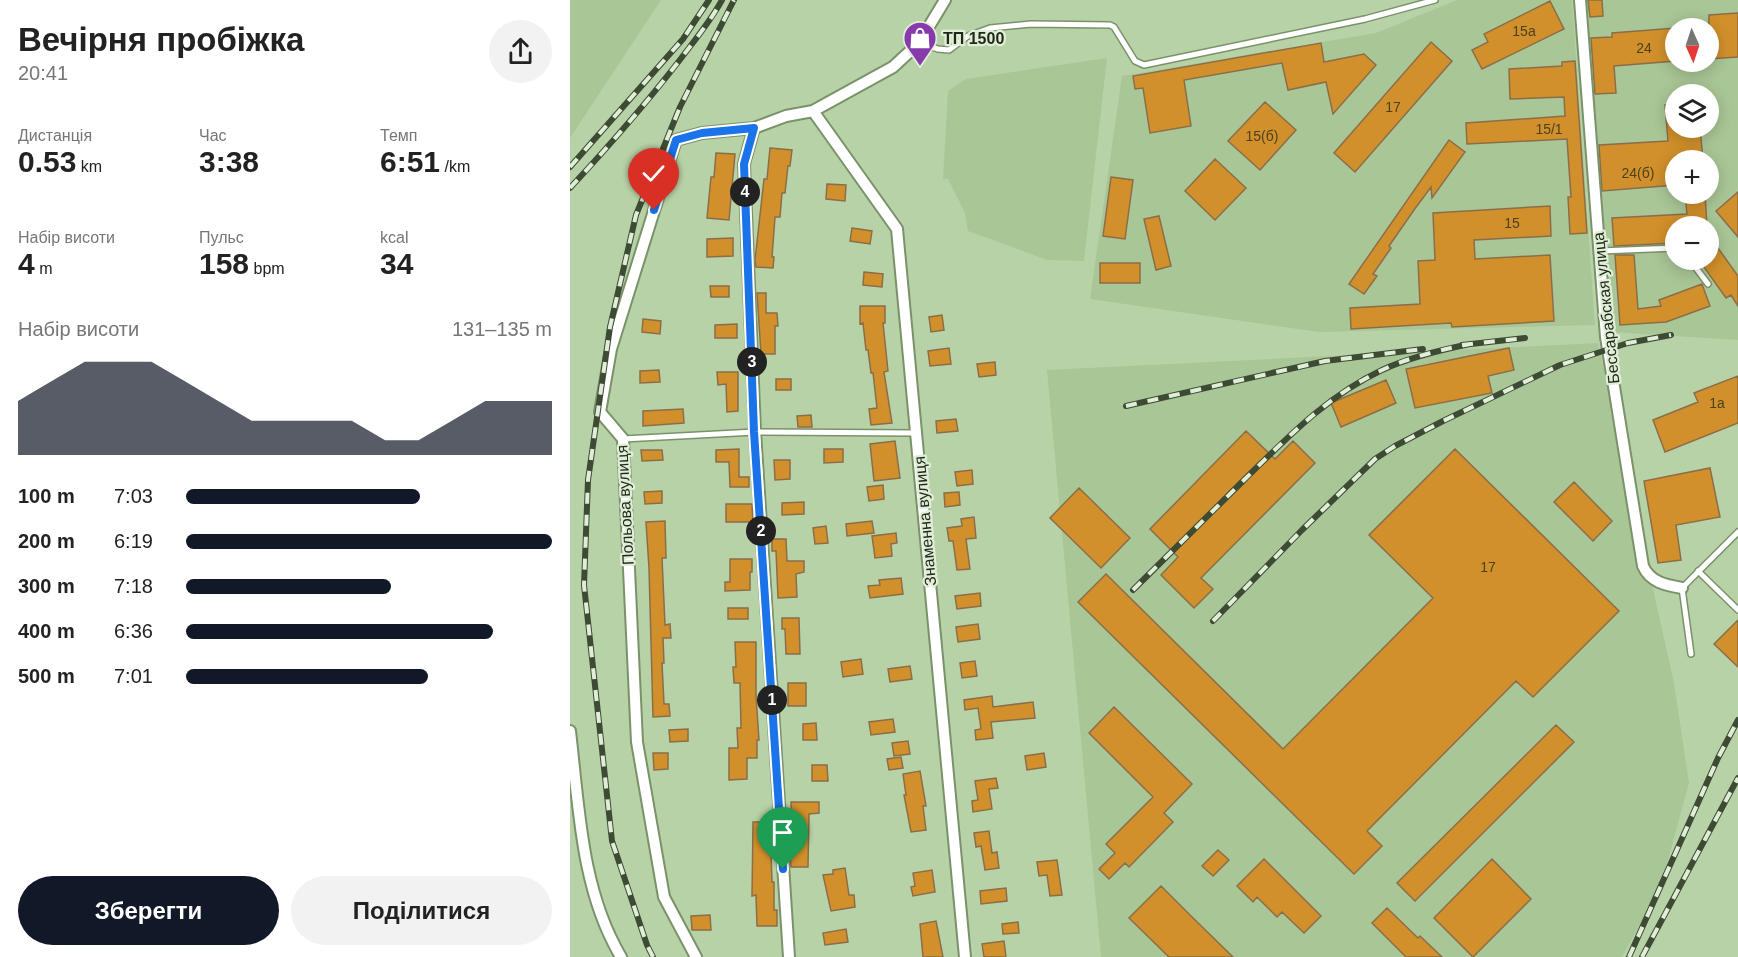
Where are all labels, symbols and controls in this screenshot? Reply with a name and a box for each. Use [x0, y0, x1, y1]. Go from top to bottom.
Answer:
north arrow [1665, 18, 1719, 72]
map controls [1665, 18, 1719, 270]
button: share [489, 20, 552, 83]
shop icon: ТП 1500 [902, 20, 938, 67]
text: Вечірня пробіжка [18, 21, 304, 58]
house number: 15а [1512, 23, 1536, 39]
place label: ТП 1500 [943, 30, 1004, 47]
house number: 24 [1636, 40, 1652, 56]
text: 20:41 [18, 62, 68, 84]
button: layers [1665, 84, 1719, 138]
house number: 17 [1385, 99, 1401, 115]
house number: 15/1 [1535, 121, 1563, 137]
text: Дистанція [18, 127, 92, 144]
text: Час [199, 127, 227, 144]
text: Темп [380, 127, 417, 144]
house number: 15(б) [1246, 128, 1278, 144]
text: 0.53 [18, 145, 76, 178]
text: 3:38 [199, 145, 259, 178]
text: 6:51 [380, 145, 440, 178]
pin [628, 148, 679, 210]
button: + [1665, 150, 1719, 204]
icon: check [637, 157, 670, 190]
text: km [76, 158, 102, 175]
text: /km [440, 158, 470, 175]
house number: 24(б) [1622, 165, 1654, 181]
pin: 4 [730, 177, 760, 207]
text: 4 [741, 183, 749, 200]
house number: 15 [1504, 215, 1520, 231]
button: − [1665, 216, 1719, 270]
text: Набір висоти [18, 229, 115, 246]
text: Пульс [199, 229, 244, 246]
text: kcal [380, 229, 408, 246]
street label: Бессарабская улица [1590, 231, 1622, 385]
text: 4 [18, 247, 35, 280]
text: 158 [199, 247, 249, 280]
text: 34 [380, 247, 413, 280]
text: m [35, 260, 52, 277]
text: bpm [249, 260, 285, 277]
text: Набір висоти [18, 318, 139, 340]
text: 131–135 m [452, 318, 552, 340]
pin: 3 [737, 347, 767, 377]
text: 3 [748, 353, 756, 370]
house number: 1а [1709, 395, 1725, 411]
street label: Польова вулиця [613, 445, 637, 565]
street label: Знаменна вулиця [911, 455, 939, 587]
text: 100 m [18, 485, 75, 507]
text: 7:03 [114, 485, 153, 507]
pin: 2 [746, 516, 776, 546]
text: 2 [757, 522, 765, 539]
text: 200 m [18, 530, 75, 552]
text: 6:19 [114, 530, 153, 552]
house number: 17 [1480, 559, 1496, 575]
text: 300 m [18, 575, 75, 597]
text: 7:18 [114, 575, 153, 597]
text: 400 m [18, 620, 75, 642]
text: 6:36 [114, 620, 153, 642]
text: 500 m [18, 665, 75, 687]
text: 7:01 [114, 665, 153, 687]
pin: 1 [757, 685, 787, 715]
text: 1 [768, 691, 776, 708]
pin [757, 807, 808, 869]
icon: arrive [766, 816, 799, 849]
button: Зберегти [18, 876, 279, 945]
button: Поділитися [291, 876, 552, 945]

